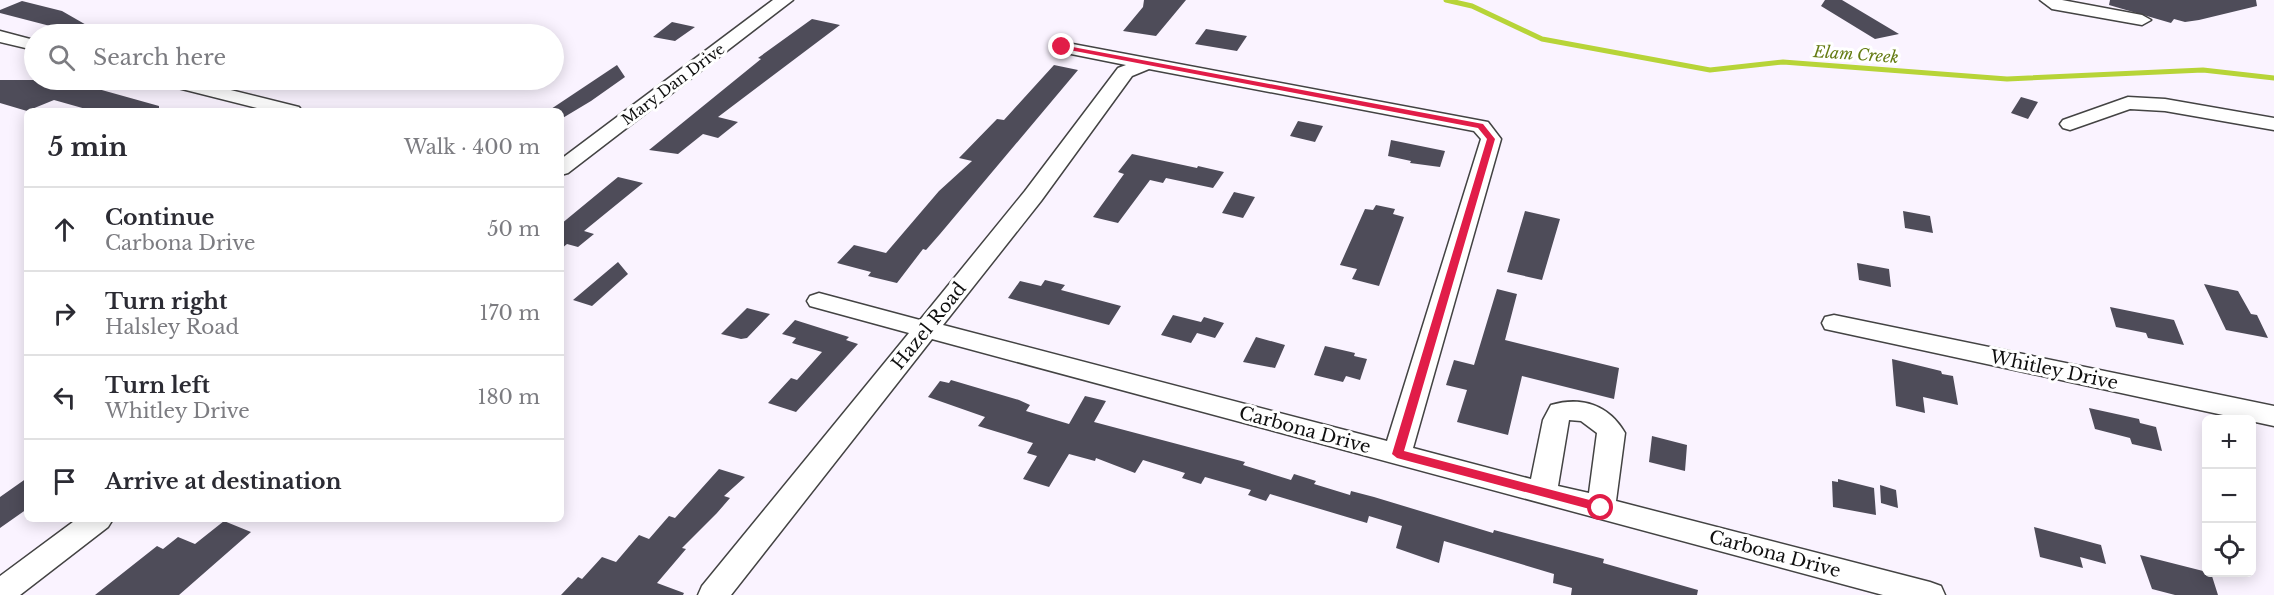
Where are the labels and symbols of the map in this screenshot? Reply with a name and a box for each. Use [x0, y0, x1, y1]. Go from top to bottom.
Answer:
route end [1048, 33, 1074, 59]
street label: Mary Dan Drive [618, 39, 728, 129]
water label: Elam Creek [1812, 41, 1899, 67]
street label: Hazel Road [887, 278, 971, 374]
street label: Whitley Drive [1987, 345, 2120, 394]
street label: Carbona Drive [1237, 402, 1373, 458]
route start [1587, 494, 1613, 520]
street label: Carbona Drive [1707, 526, 1843, 582]

